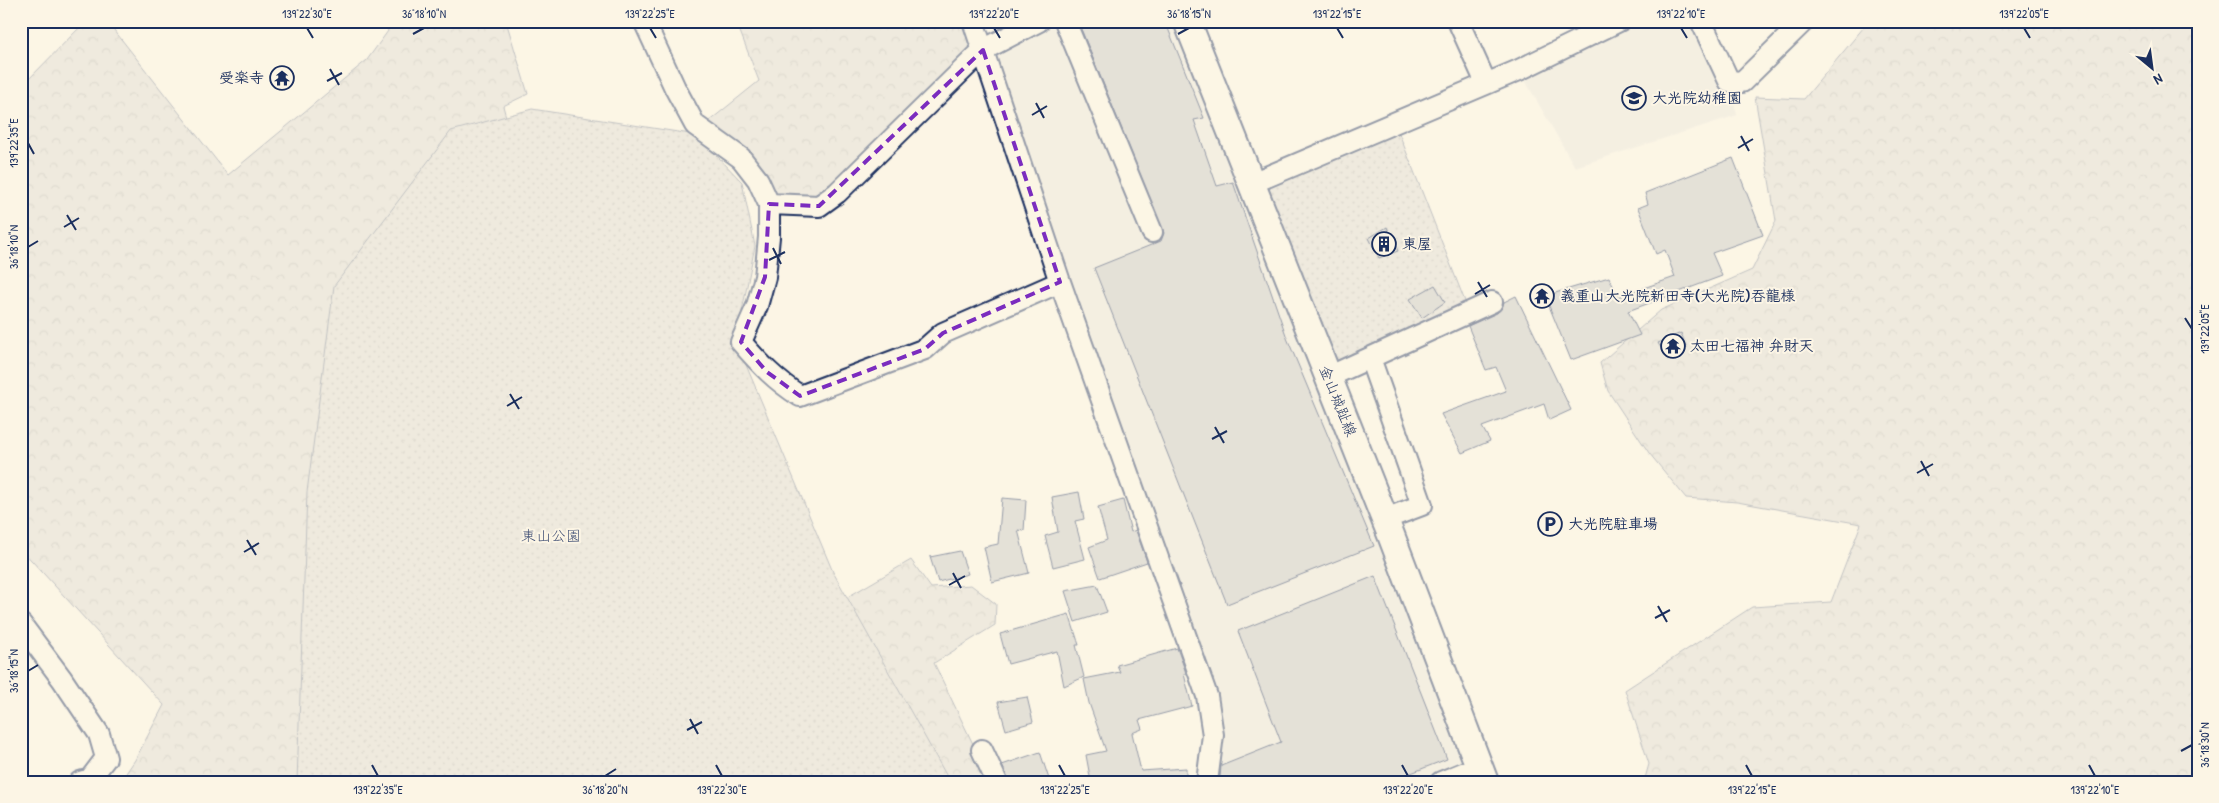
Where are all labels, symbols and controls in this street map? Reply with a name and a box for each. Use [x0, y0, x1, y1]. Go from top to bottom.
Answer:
text: 139°22'30"E [282, 5, 333, 22]
text: 36°18'10"N [402, 5, 446, 22]
text: 139°22'25"E [625, 5, 676, 22]
text: 139°22'20"E [969, 5, 1020, 22]
text: 36°18'15"N [1167, 5, 1211, 22]
text: 139°22'15"E [1313, 5, 1362, 22]
text: 139°22'10"E [1657, 5, 1706, 22]
text: 139°22'05"E [1999, 5, 2049, 22]
north arrow [2126, 42, 2176, 92]
temple icon: 受楽寺 [269, 65, 295, 91]
place label: 受楽寺 [219, 67, 264, 88]
text: N [2150, 70, 2166, 90]
school or university icon: 大光院幼稚園 [1621, 85, 1647, 111]
place label: 大光院幼稚園 [1652, 87, 1742, 108]
text: 139°22'35"E [5, 118, 22, 168]
text: 36°18'10"N [5, 225, 22, 269]
building icon: 東屋 [1371, 231, 1397, 257]
place label: 東屋 [1402, 233, 1432, 254]
temple icon: 義重山大光院新田寺(大光院)吞龍様 [1529, 283, 1555, 309]
place label: 義重山大光院新田寺(大光院)吞龍様 [1560, 285, 1795, 306]
text: 139°22'05"E [2196, 304, 2213, 354]
temple icon: 太田七福神 弁財天 [1660, 333, 1686, 359]
place label: 太田七福神 弁財天 [1690, 335, 1813, 356]
street label: 金山城趾線 [1315, 362, 1362, 440]
parking icon: 大光院駐車場 [1537, 511, 1563, 537]
place label: 大光院駐車場 [1568, 513, 1658, 534]
park label: 東山公園 [521, 525, 581, 546]
text: 36°18'15"N [5, 649, 22, 693]
text: 36°18'30"N [2196, 722, 2213, 768]
text: 139°22'35"E [353, 781, 403, 798]
text: 36°18'20"N [582, 781, 628, 798]
text: 139°22'30"E [697, 781, 748, 798]
text: 139°22'25"E [1040, 781, 1091, 798]
text: 139°22'20"E [1383, 781, 1434, 798]
text: 139°22'15"E [1728, 781, 1777, 798]
text: 139°22'10"E [2071, 781, 2120, 798]

